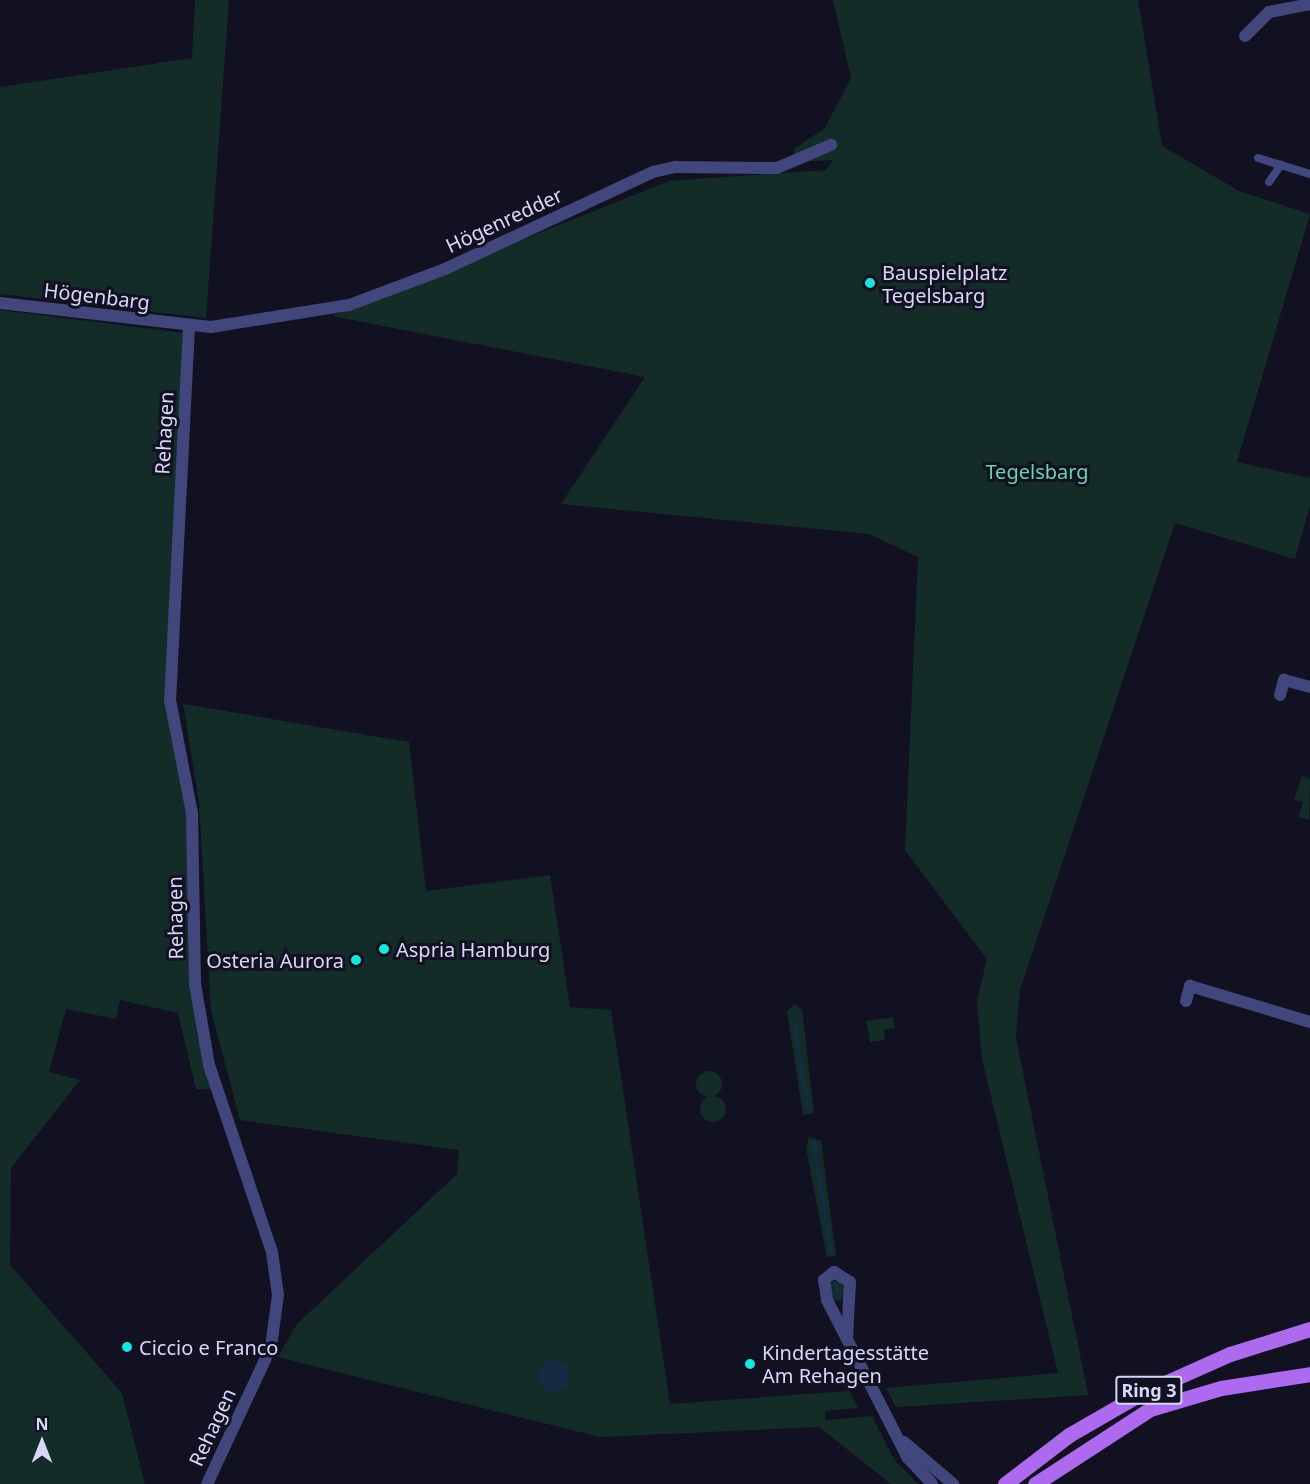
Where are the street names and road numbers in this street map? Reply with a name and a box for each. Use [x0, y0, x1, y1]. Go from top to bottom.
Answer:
street label: Högenredder [442, 182, 566, 258]
street label: Högenbarg [43, 278, 151, 314]
street label: Rehagen [150, 391, 178, 475]
street label: Rehagen [162, 876, 188, 960]
road number: Ring 3 [1114, 1375, 1184, 1405]
street label: Rehagen [184, 1384, 240, 1470]

